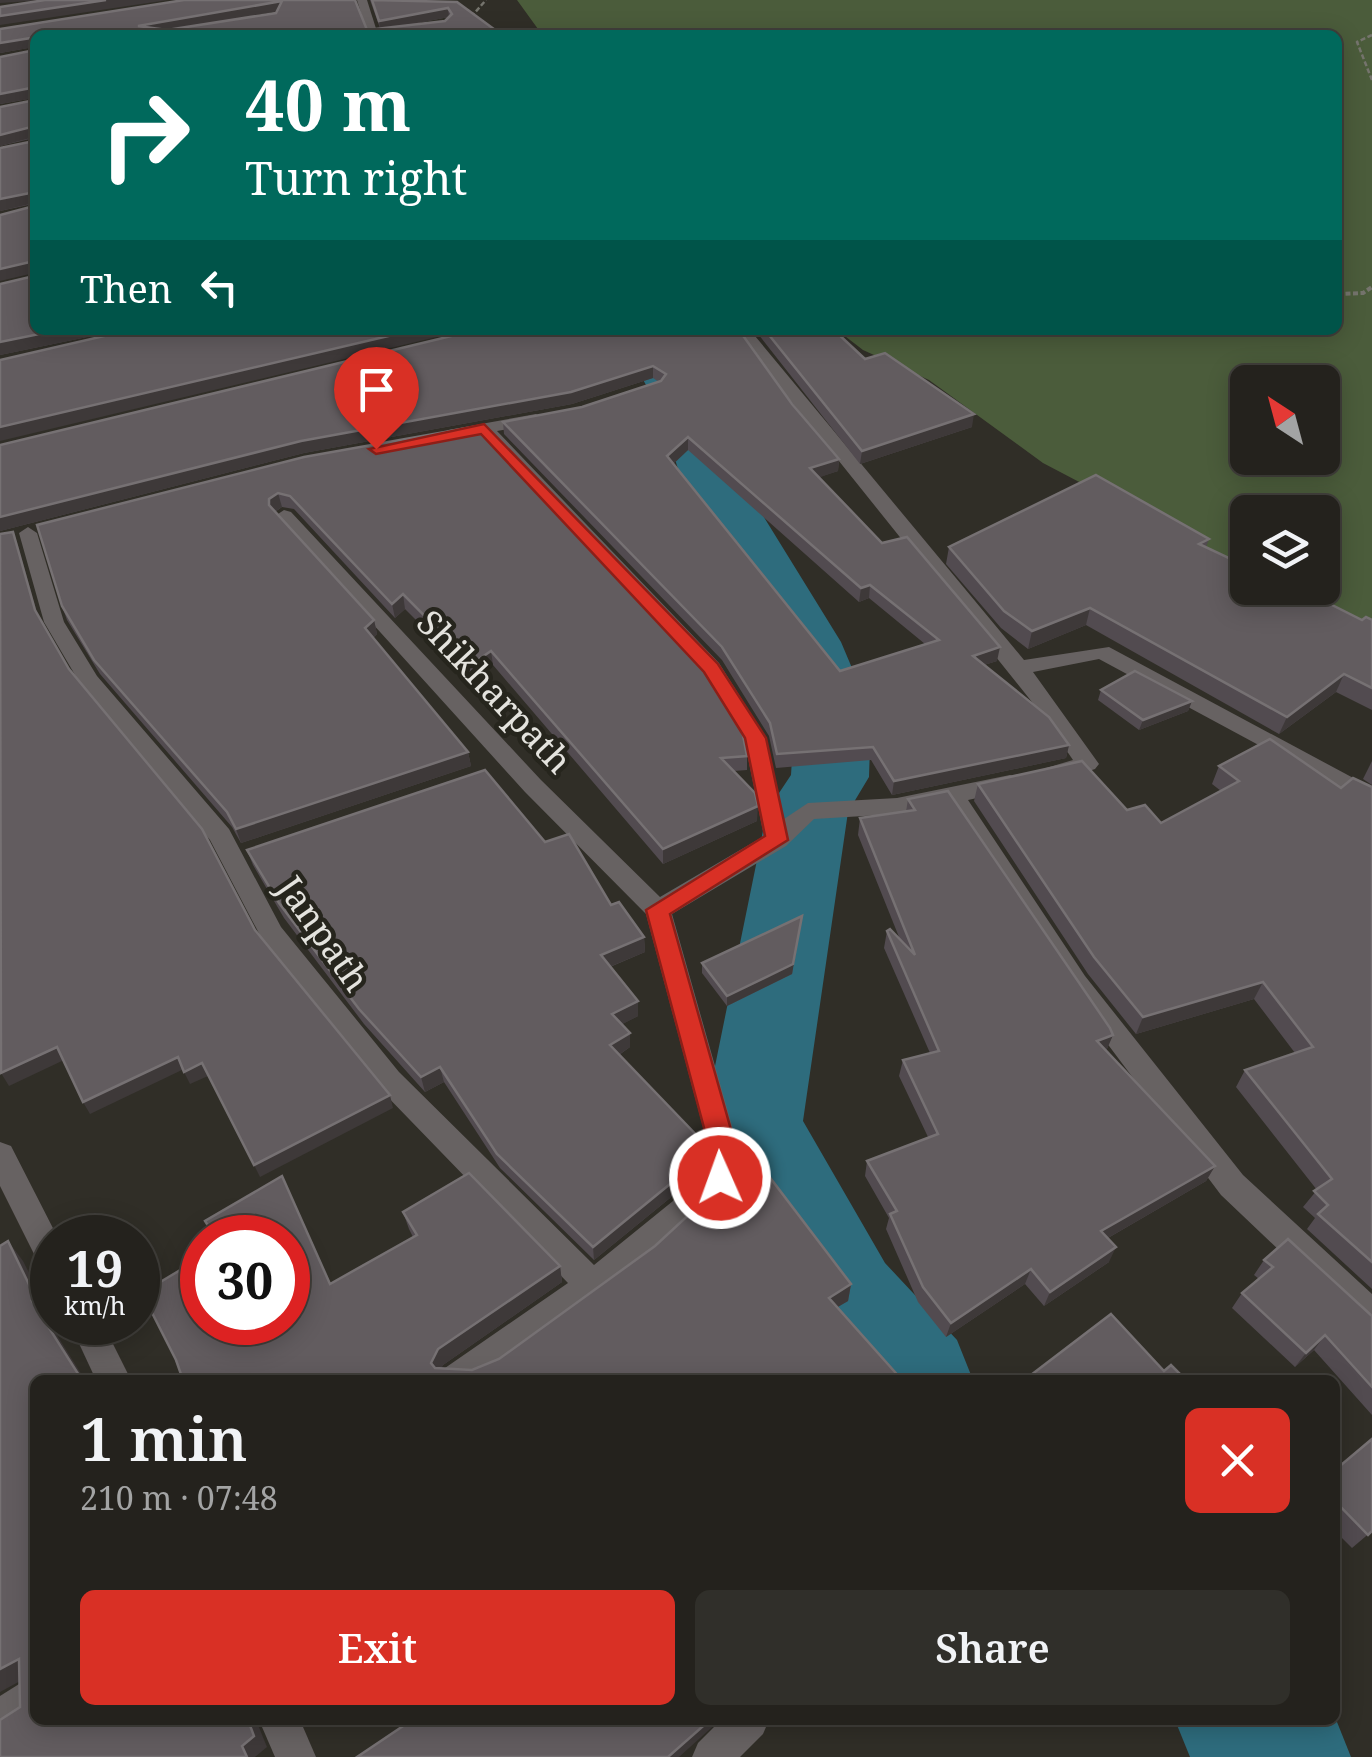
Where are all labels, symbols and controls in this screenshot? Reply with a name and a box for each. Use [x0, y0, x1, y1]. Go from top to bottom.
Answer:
text: 40 m [245, 56, 411, 152]
icon: right [80, 70, 210, 200]
text: Turn right [245, 147, 467, 208]
icon: left [192, 260, 247, 315]
text: Then [80, 262, 172, 314]
pin [334, 347, 419, 450]
icon: arrive [349, 362, 404, 417]
north arrow [1230, 365, 1340, 475]
map controls [1230, 365, 1340, 605]
button: layers [1230, 495, 1340, 605]
street label: Shikharpath [407, 599, 583, 783]
street label: Janpath [267, 865, 381, 1000]
position arrow [668, 1126, 772, 1230]
speed limit sign: 30 [180, 1215, 310, 1345]
text: 19 [67, 1234, 123, 1302]
text: km/h [64, 1288, 126, 1322]
text: 1 min [80, 1397, 248, 1479]
button: close [1185, 1408, 1290, 1513]
text: 210 m · 07:48 [80, 1476, 278, 1519]
button: Exit [80, 1590, 675, 1705]
button: Share [695, 1590, 1290, 1705]

